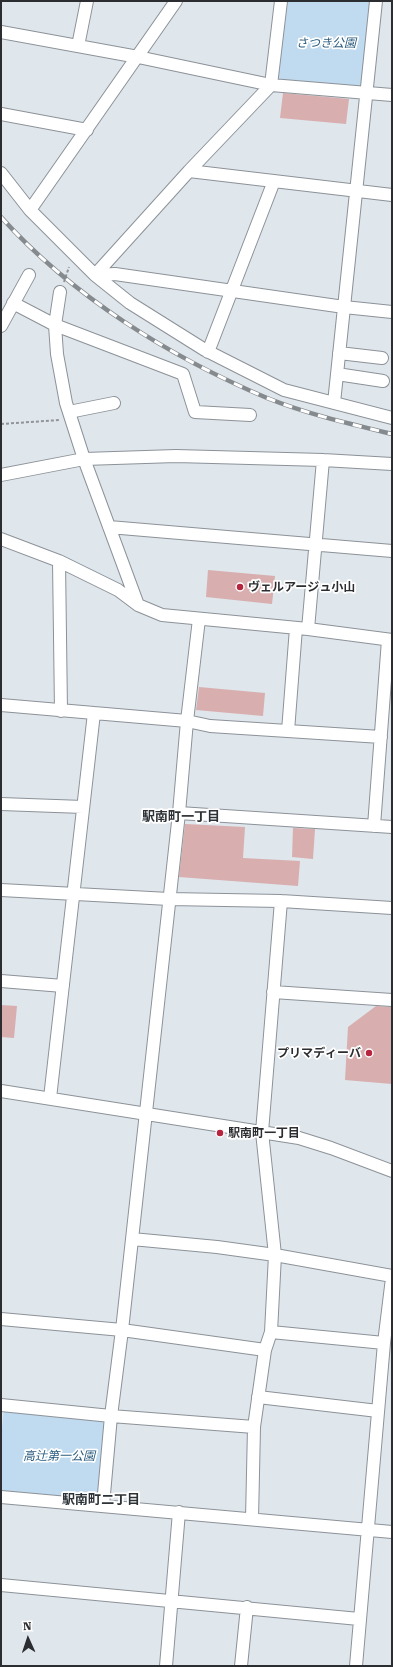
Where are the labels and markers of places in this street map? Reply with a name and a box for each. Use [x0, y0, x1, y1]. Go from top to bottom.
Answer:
place label: ヴェルアージュ小山 [248, 580, 355, 594]
marker: ヴェルアージュ小山 [235, 582, 245, 592]
place label: プリマディーバ [277, 1046, 361, 1060]
marker: プリマディーバ [364, 1048, 374, 1058]
place label: 駅南町一丁目 [228, 1126, 300, 1140]
marker: 駅南町一丁目 [215, 1128, 225, 1138]

